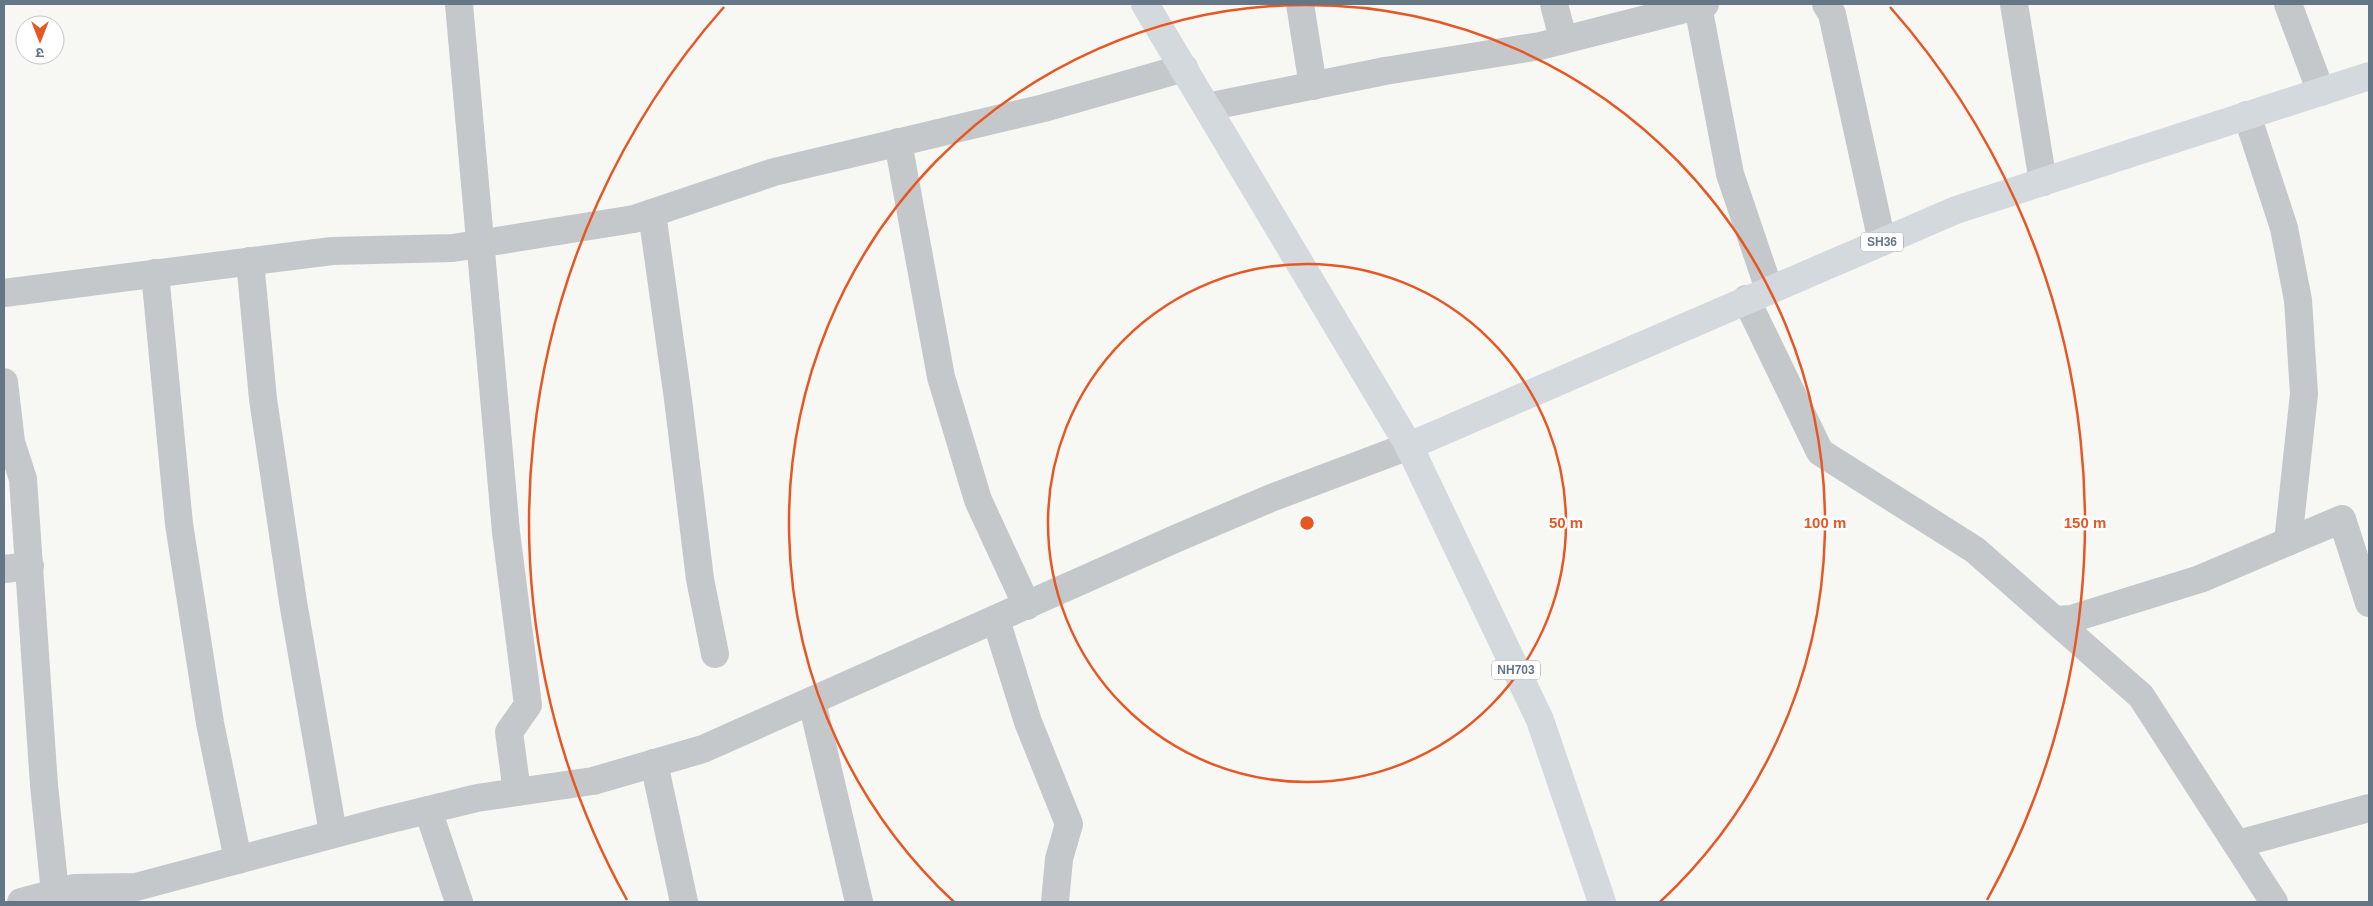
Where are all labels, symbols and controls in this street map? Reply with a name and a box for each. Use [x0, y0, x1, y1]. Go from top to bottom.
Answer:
north arrow [15, 15, 65, 65]
text: उ [35, 45, 44, 61]
road number: SH36 [1861, 232, 1903, 252]
centre of rings [1298, 514, 1316, 532]
text: 50 m [1549, 514, 1583, 531]
text: 100 m [1804, 514, 1846, 531]
text: 150 m [2064, 514, 2106, 531]
road number: NH703 [1492, 660, 1540, 680]

